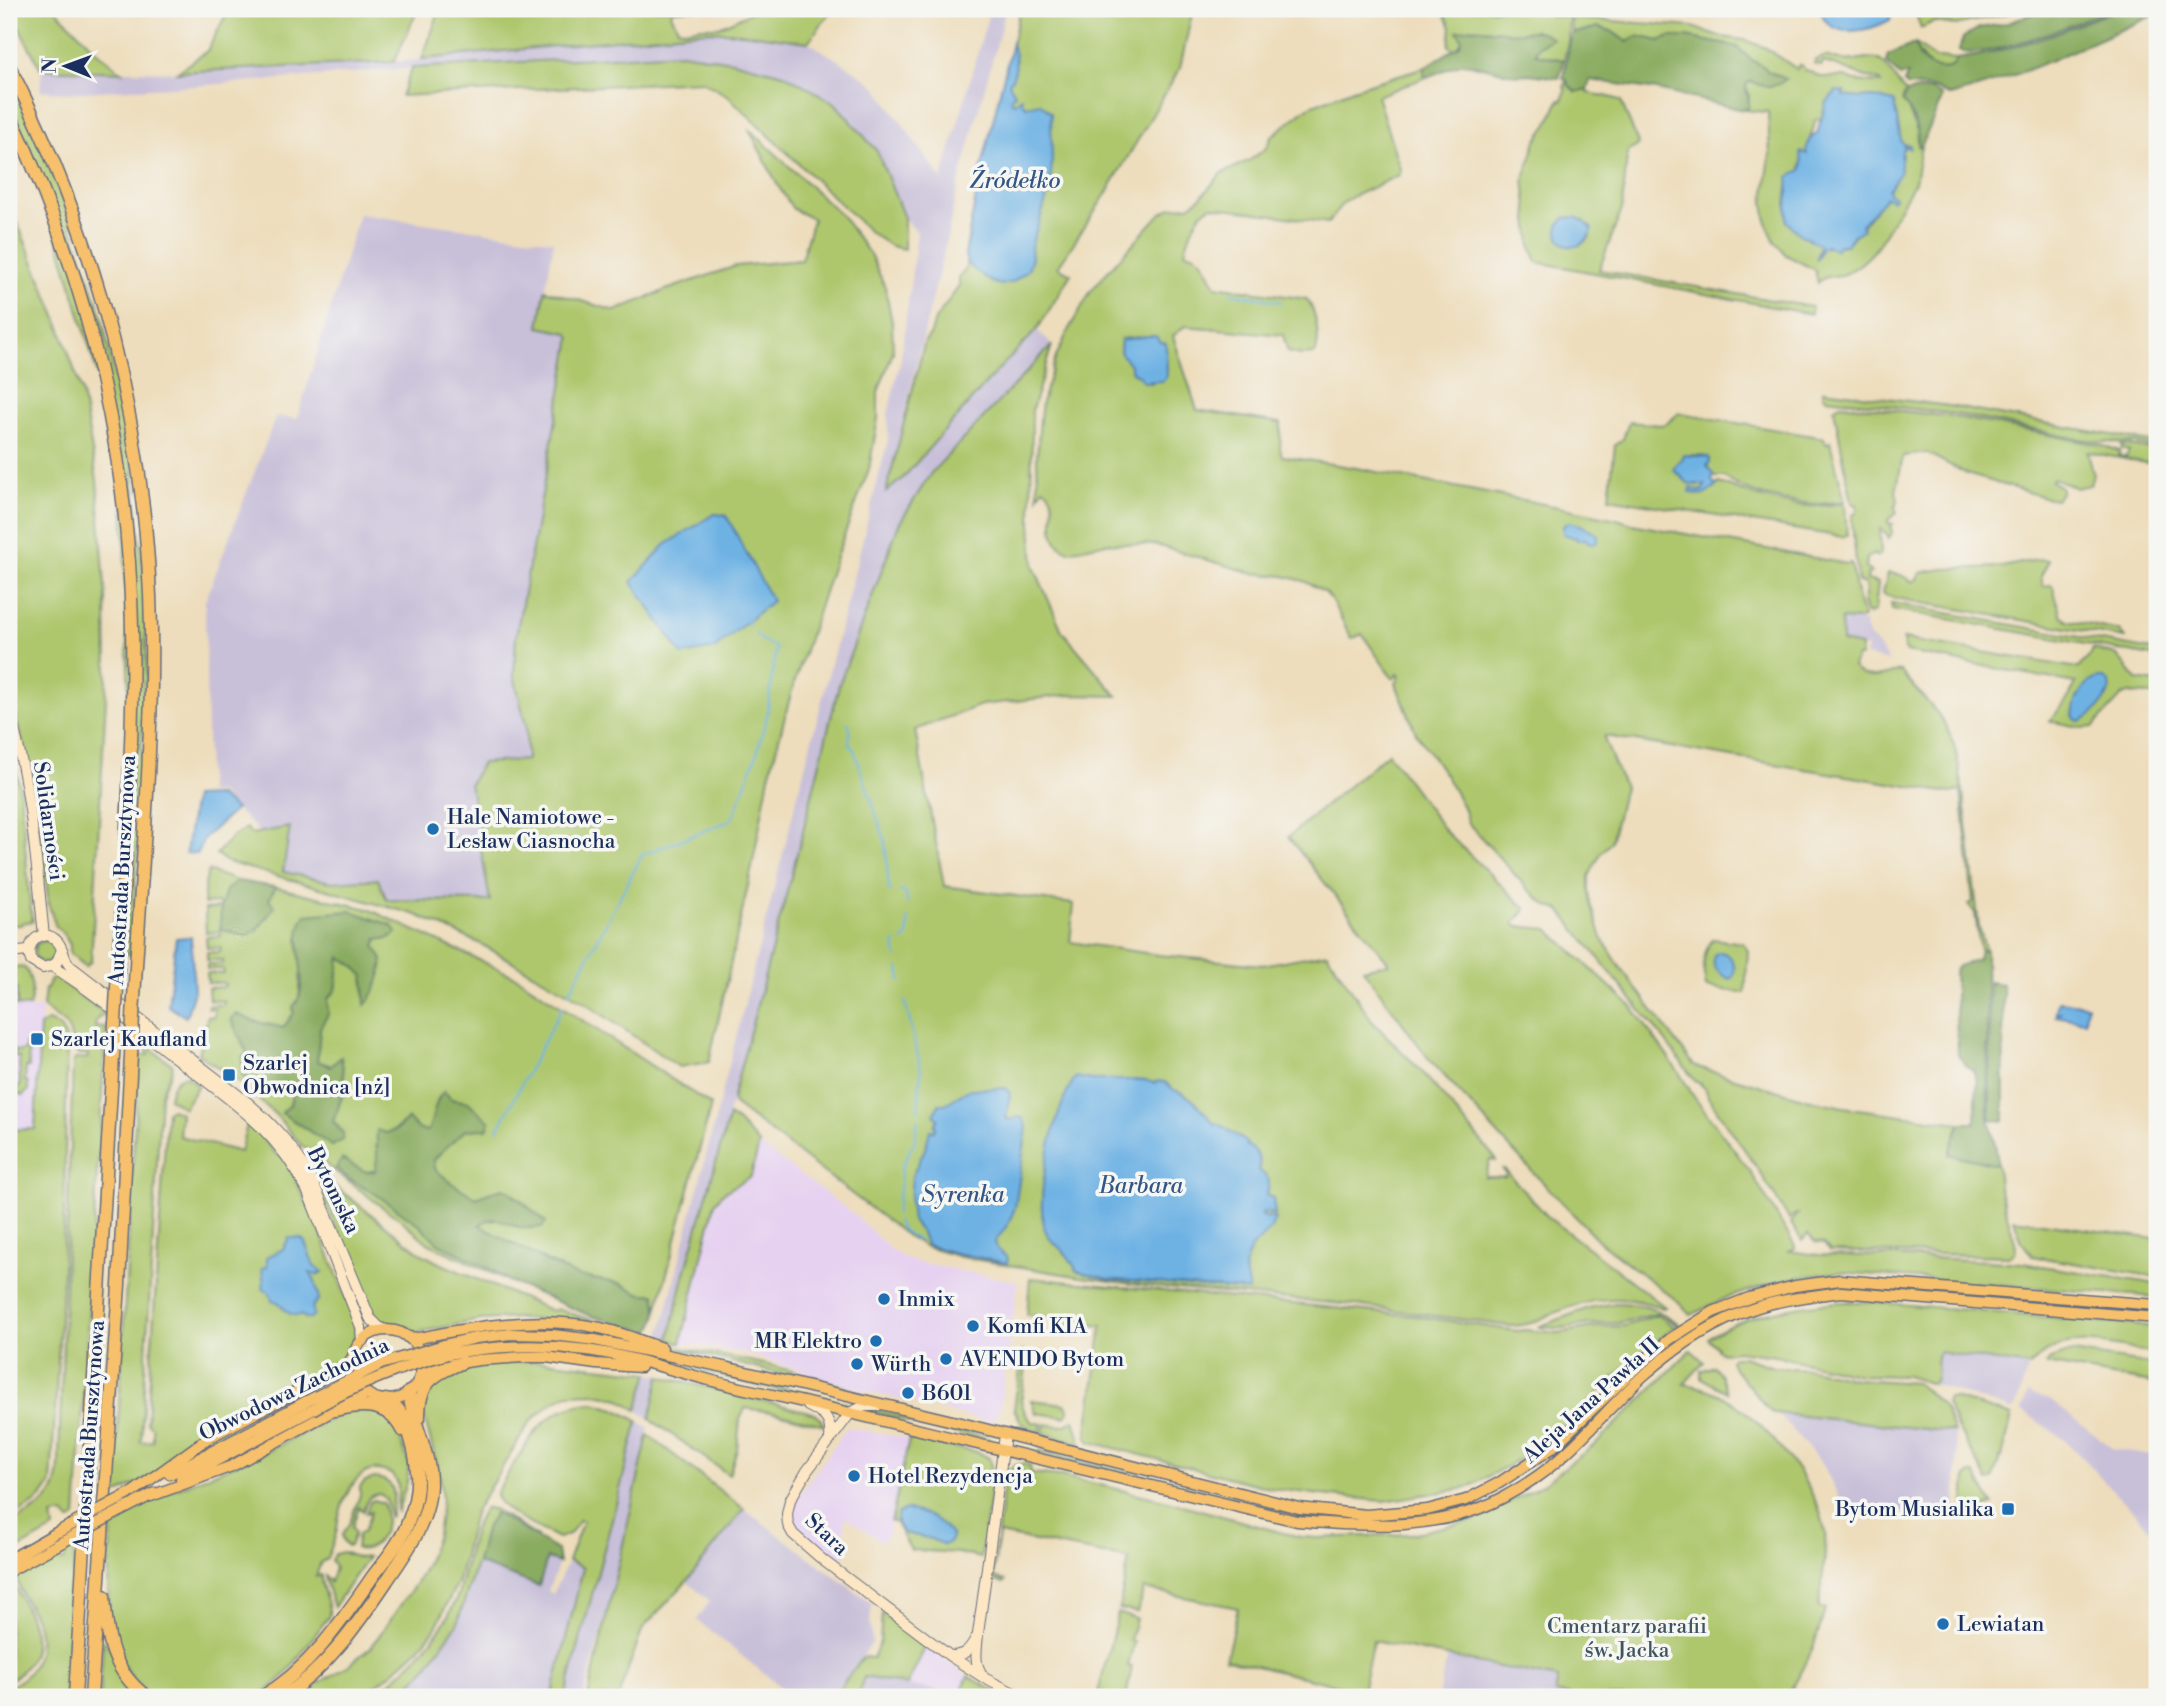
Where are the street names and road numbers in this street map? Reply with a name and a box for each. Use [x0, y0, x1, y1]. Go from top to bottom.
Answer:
street label: Autostrada Bursztynowa [104, 754, 142, 987]
street label: Solidarności [27, 760, 69, 882]
street label: Bytomska [301, 1142, 365, 1238]
street label: Autostrada Bursztynowa [69, 1319, 111, 1552]
street label: Obwodowa Zachodnia [195, 1332, 394, 1447]
street label: Aleja Jana Pawła II [1517, 1332, 1666, 1470]
street label: Stara [799, 1508, 854, 1562]

